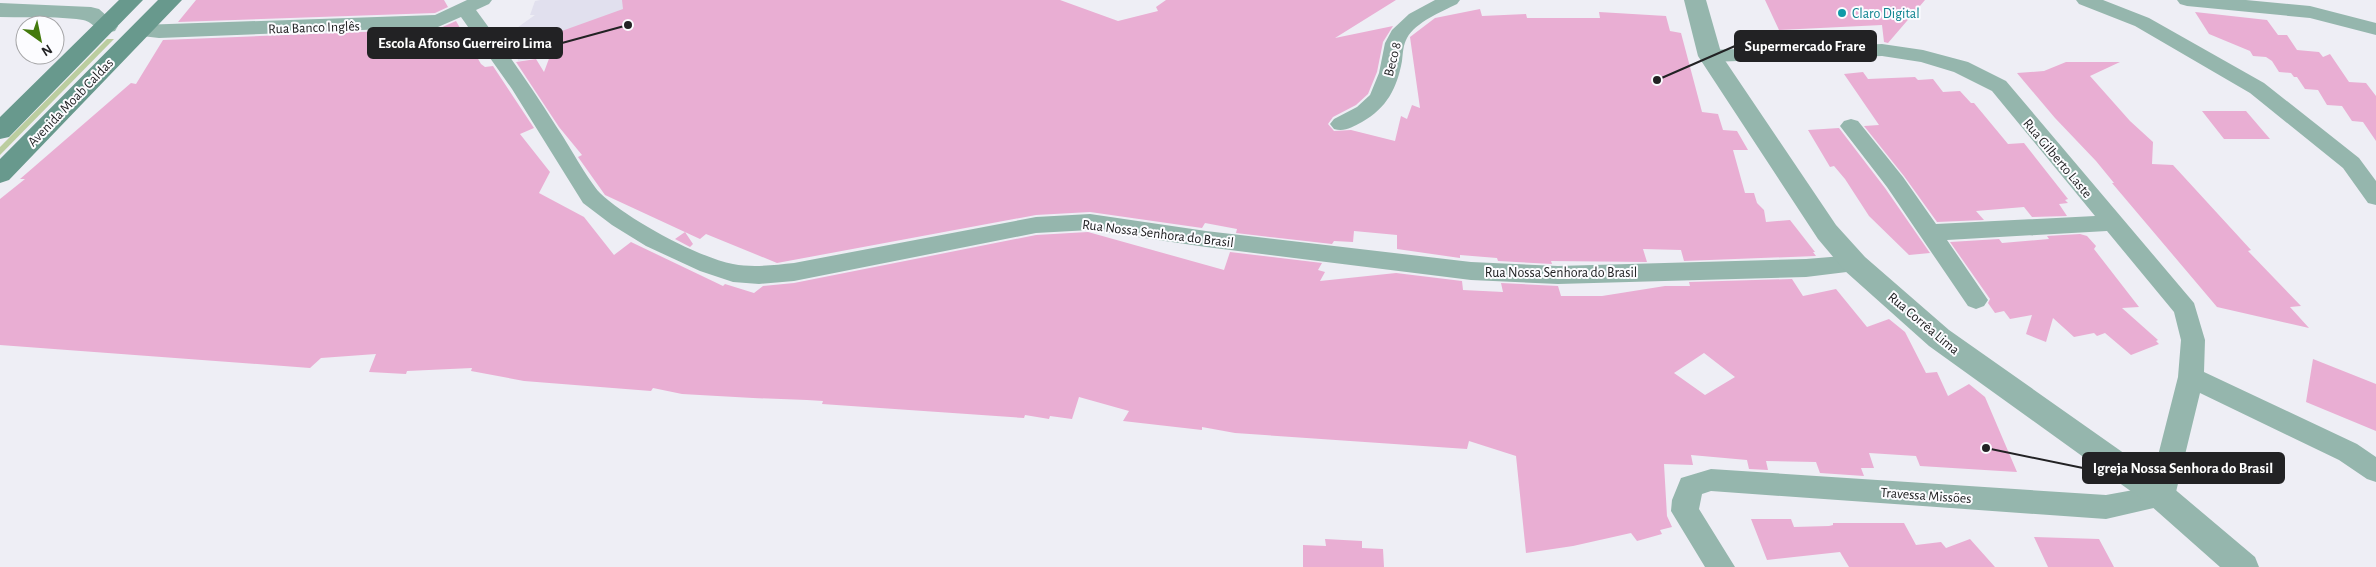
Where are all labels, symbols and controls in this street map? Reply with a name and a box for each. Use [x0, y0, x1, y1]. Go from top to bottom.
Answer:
marker: Claro Digital [1836, 7, 1848, 19]
place label: Claro Digital [1852, 7, 1920, 21]
north arrow [15, 15, 65, 65]
street label: Rua Banco Inglês [268, 19, 360, 37]
callout: Escola Afonso Guerreiro Lima [368, 28, 562, 58]
callout: Supermercado Frare [1735, 31, 1876, 61]
text: Escola Afonso Guerreiro Lima [378, 36, 552, 51]
text: Supermercado Frare [1744, 39, 1866, 54]
street label: Beco 8 [1382, 41, 1404, 78]
text: N [39, 42, 54, 59]
street label: Avenida Moab Caldas [25, 56, 116, 149]
street label: Rua Gilberto Laste [2020, 116, 2094, 201]
street label: Rua Nossa Senhora do Brasil [1081, 218, 1234, 250]
street label: Rua Nossa Senhora do Brasil [1485, 266, 1637, 280]
street label: Rua Corrêa Lima [1885, 290, 1962, 358]
callout: Igreja Nossa Senhora do Brasil [2083, 453, 2284, 483]
text: Igreja Nossa Senhora do Brasil [2093, 461, 2273, 476]
street label: Travessa Missões [1880, 486, 1972, 506]

